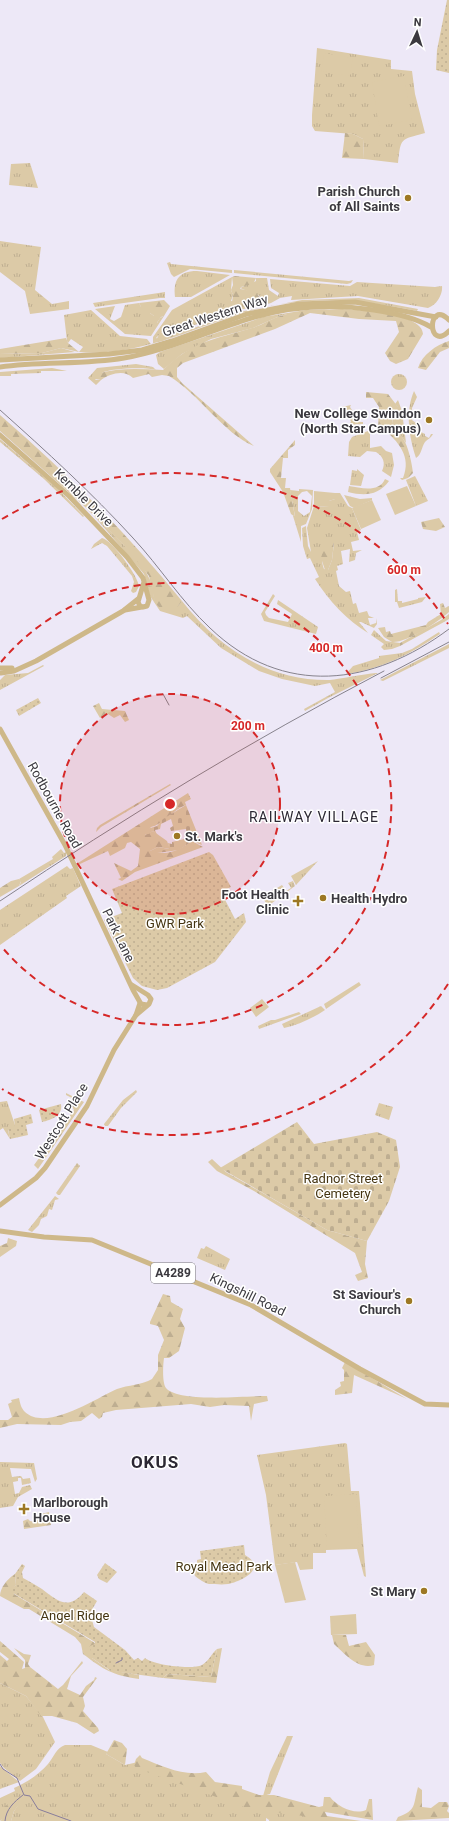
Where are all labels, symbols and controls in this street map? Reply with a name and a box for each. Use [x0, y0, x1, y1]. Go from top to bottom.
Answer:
north arrow [397, 12, 437, 52]
text: N [413, 16, 422, 29]
place label: Parish Church of All Saints [318, 184, 400, 214]
marker: Parish Church of All Saints [403, 193, 413, 203]
street label: Great Western Way [161, 291, 270, 340]
place label: New College Swindon (North Star Campus) [294, 406, 421, 436]
marker: New College Swindon (North Star Campus) [424, 415, 434, 425]
street label: Kemble Drive [51, 466, 116, 529]
text: 600 m [387, 563, 421, 577]
text: 400 m [309, 641, 343, 655]
text: 200 m [231, 719, 265, 733]
street label: Rodbourne Road [25, 760, 84, 851]
centre of rings [163, 797, 177, 811]
district label: RAILWAY VILLAGE [249, 809, 379, 825]
place label: St. Mark's [185, 829, 243, 844]
marker: St. Mark's [172, 831, 182, 841]
place label: Foot Health Clinic [221, 887, 289, 917]
place label: Health Hydro [331, 891, 407, 906]
marker: Health Hydro [318, 893, 328, 903]
marker: Foot Health Clinic [292, 895, 304, 907]
street label: Park Lane [99, 906, 138, 964]
park label: GWR Park [146, 916, 204, 931]
street label: Westcott Place [32, 1080, 91, 1162]
park label: Radnor Street Cemetery [304, 1171, 382, 1201]
road number: A4289 [151, 1263, 195, 1283]
street label: Kingshill Road [208, 1270, 288, 1319]
place label: St Saviour's Church [333, 1287, 401, 1317]
marker: St Saviour's Church [404, 1296, 414, 1306]
district label: OKUS [131, 1452, 179, 1472]
place label: Marlborough House [33, 1495, 108, 1525]
marker: Marlborough House [18, 1503, 30, 1515]
park label: Royal Mead Park [176, 1559, 273, 1574]
place label: St Mary [371, 1584, 416, 1599]
marker: St Mary [419, 1586, 429, 1596]
park label: Angel Ridge [41, 1608, 110, 1623]

